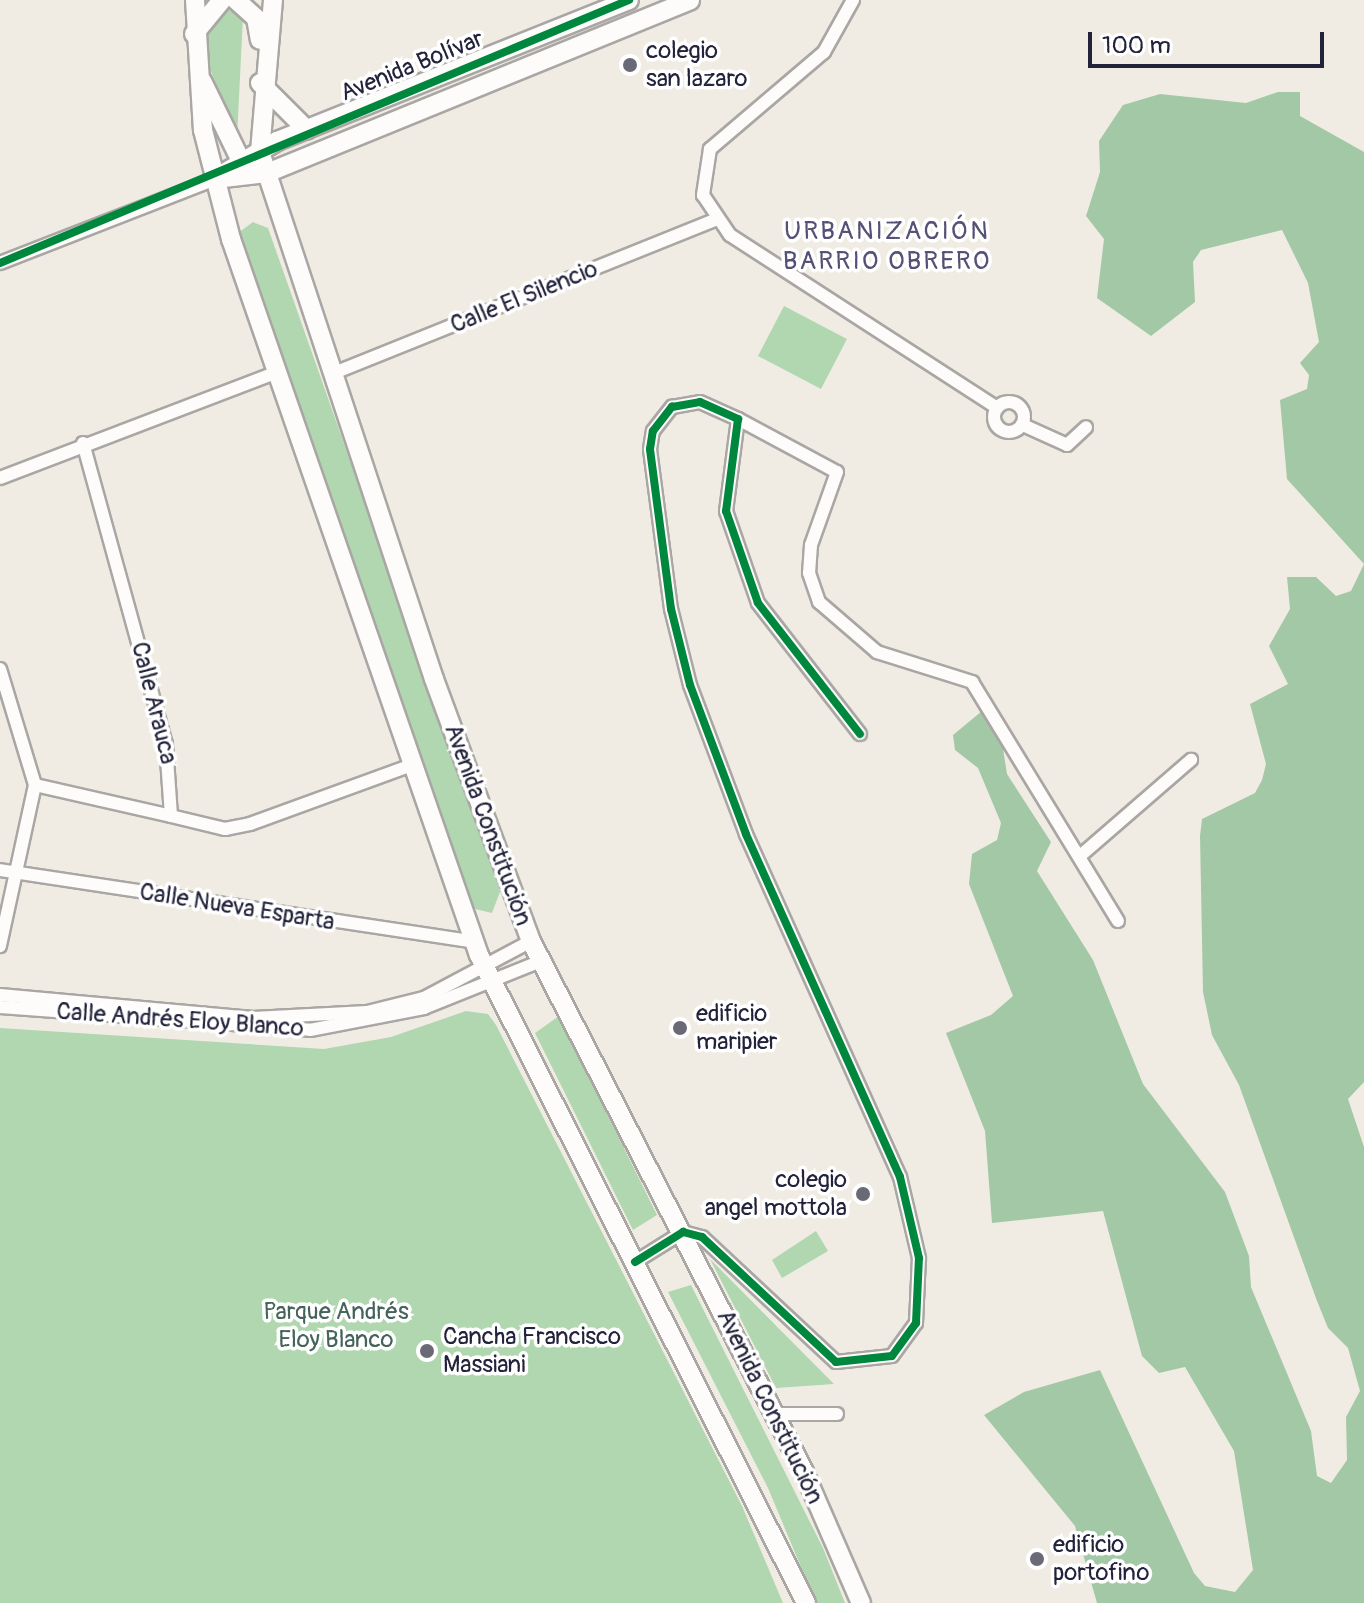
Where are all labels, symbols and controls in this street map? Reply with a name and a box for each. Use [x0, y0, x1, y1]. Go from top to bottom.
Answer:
scale bar [1092, 16, 1328, 66]
street label: Avenida Bolívar [336, 24, 488, 108]
text: 100 m [1102, 31, 1171, 60]
place label: colegio san lazaro [646, 37, 747, 93]
marker: colegio san lazaro [621, 56, 639, 74]
district label: URBANIZACIÓN BARRIO OBRERO [783, 216, 991, 278]
street label: Calle El Silencio [446, 254, 602, 340]
street label: Calle Arauca [125, 639, 183, 767]
street label: Avenida Constitución [438, 720, 538, 930]
street label: Calle Nueva Esparta [138, 877, 336, 937]
street label: Calle Andrés Eloy Blanco [56, 997, 304, 1043]
place label: edificio maripier [696, 1000, 777, 1056]
marker: edificio maripier [671, 1019, 689, 1037]
place label: colegio angel mottola [705, 1166, 847, 1222]
marker: colegio angel mottola [854, 1185, 872, 1203]
park label: Parque Andrés Eloy Blanco [263, 1298, 409, 1354]
street label: Avenida Constitución [710, 1305, 830, 1509]
place label: Cancha Francisco Massiani [443, 1323, 621, 1379]
marker: Cancha Francisco Massiani [418, 1342, 436, 1360]
place label: edificio portofino [1053, 1531, 1149, 1587]
marker: edificio portofino [1028, 1550, 1046, 1568]

